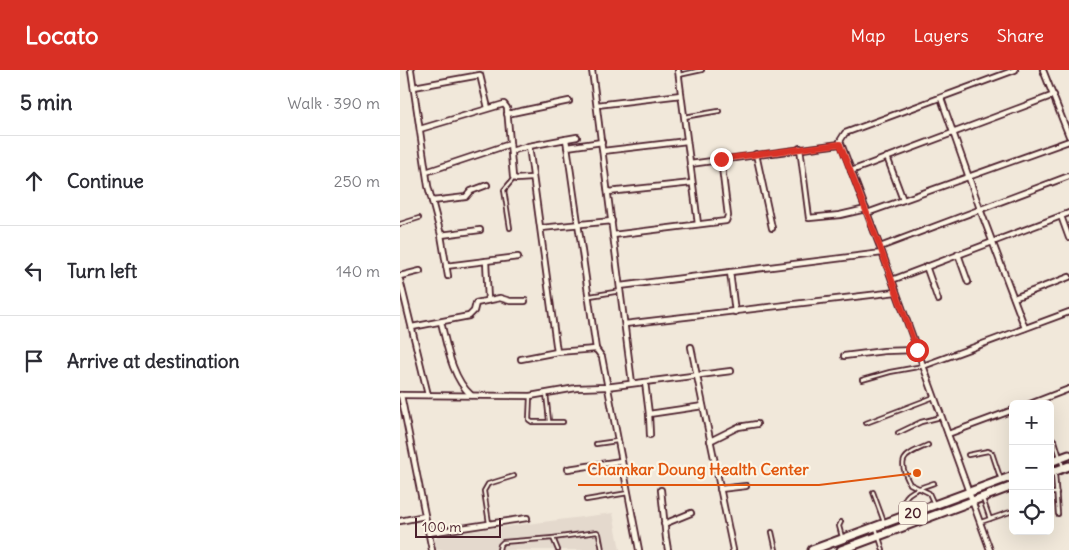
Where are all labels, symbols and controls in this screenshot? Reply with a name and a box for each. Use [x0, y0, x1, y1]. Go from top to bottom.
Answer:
text: Locato [25, 20, 99, 50]
text: Map [850, 24, 885, 47]
text: Layers [913, 24, 969, 47]
text: Share [997, 24, 1044, 47]
text: 5 min [20, 89, 72, 116]
text: Walk · 390 m [287, 93, 380, 113]
route end [710, 148, 733, 171]
icon: ahead [20, 167, 48, 195]
text: Continue [67, 169, 144, 193]
text: 250 m [334, 171, 380, 191]
icon: left [20, 257, 48, 285]
text: Turn left [67, 259, 137, 283]
text: 140 m [336, 261, 380, 281]
route start [906, 339, 929, 362]
icon: arrive [20, 347, 48, 375]
text: Arrive at destination [67, 349, 240, 373]
map controls [1009, 400, 1054, 535]
button: + [1009, 400, 1054, 445]
button: − [1009, 445, 1054, 490]
callout: Chamkar Doung Health Center [578, 454, 819, 485]
text: Chamkar Doung Health Center [587, 459, 809, 480]
button: locate [1009, 490, 1054, 535]
road number: 20 [899, 502, 927, 524]
scale bar [415, 515, 501, 538]
text: 100 m [422, 518, 462, 536]

